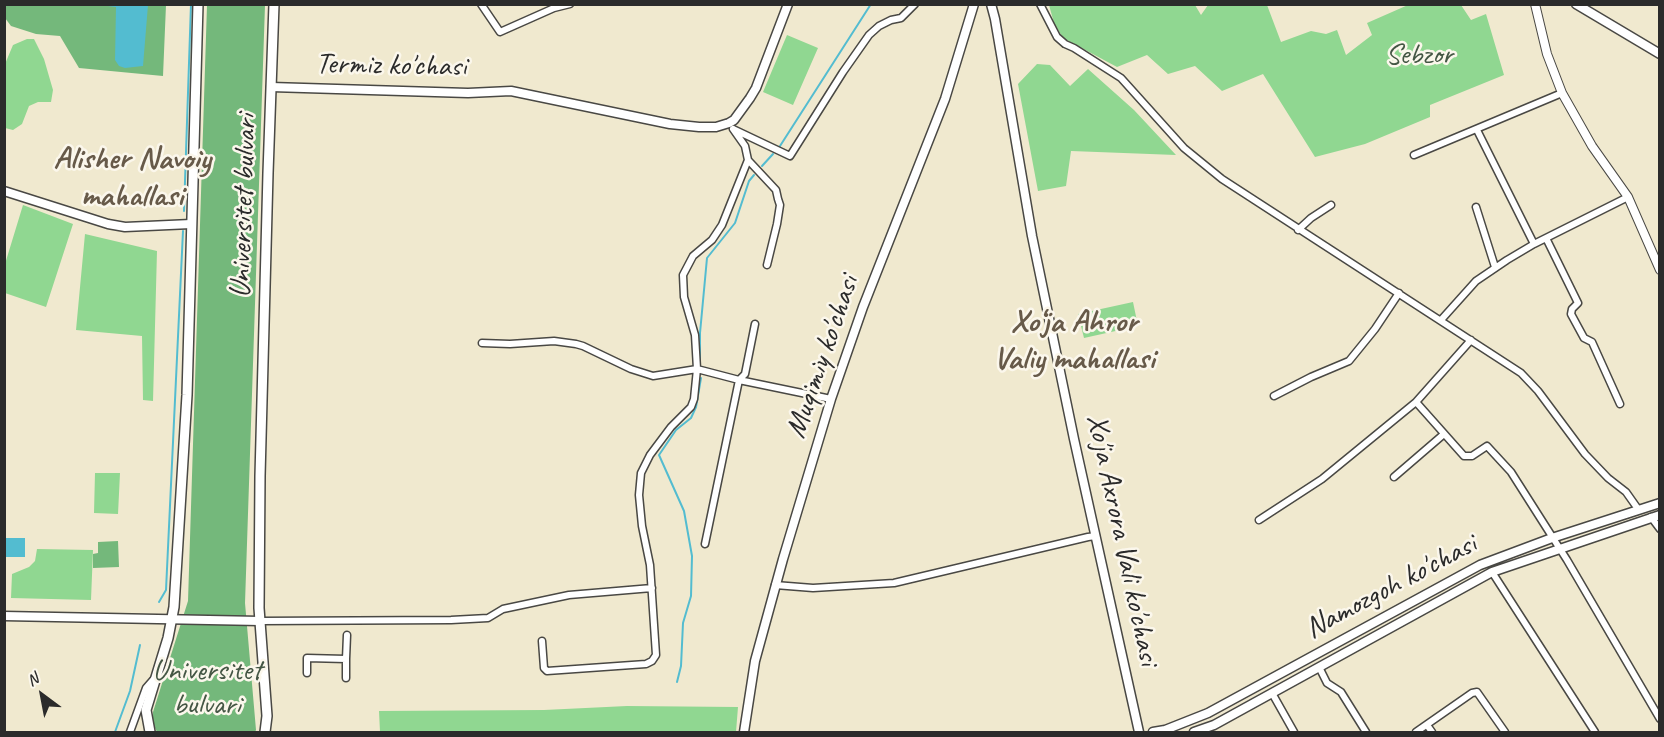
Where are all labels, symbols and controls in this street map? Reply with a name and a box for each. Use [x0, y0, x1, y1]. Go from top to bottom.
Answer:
park label: Sebzor [1385, 37, 1453, 73]
street label: Termiz ko'chasi [315, 47, 467, 85]
street label: Universitet bulvari [223, 113, 265, 299]
district label: Alisher Navoiy mahallasi [53, 141, 211, 216]
street label: Muqimiy ko'chasi [778, 271, 868, 443]
district label: Xo‘ja Ahror Valiy mahallasi [993, 304, 1155, 379]
street label: Xo'ja Axrora Vali ko'chasi [1078, 411, 1166, 669]
street label: Namozgoh ko'chasi [1299, 527, 1483, 647]
park label: Universitet bulvari [152, 653, 262, 724]
north arrow [12, 665, 72, 725]
text: N [23, 669, 42, 691]

